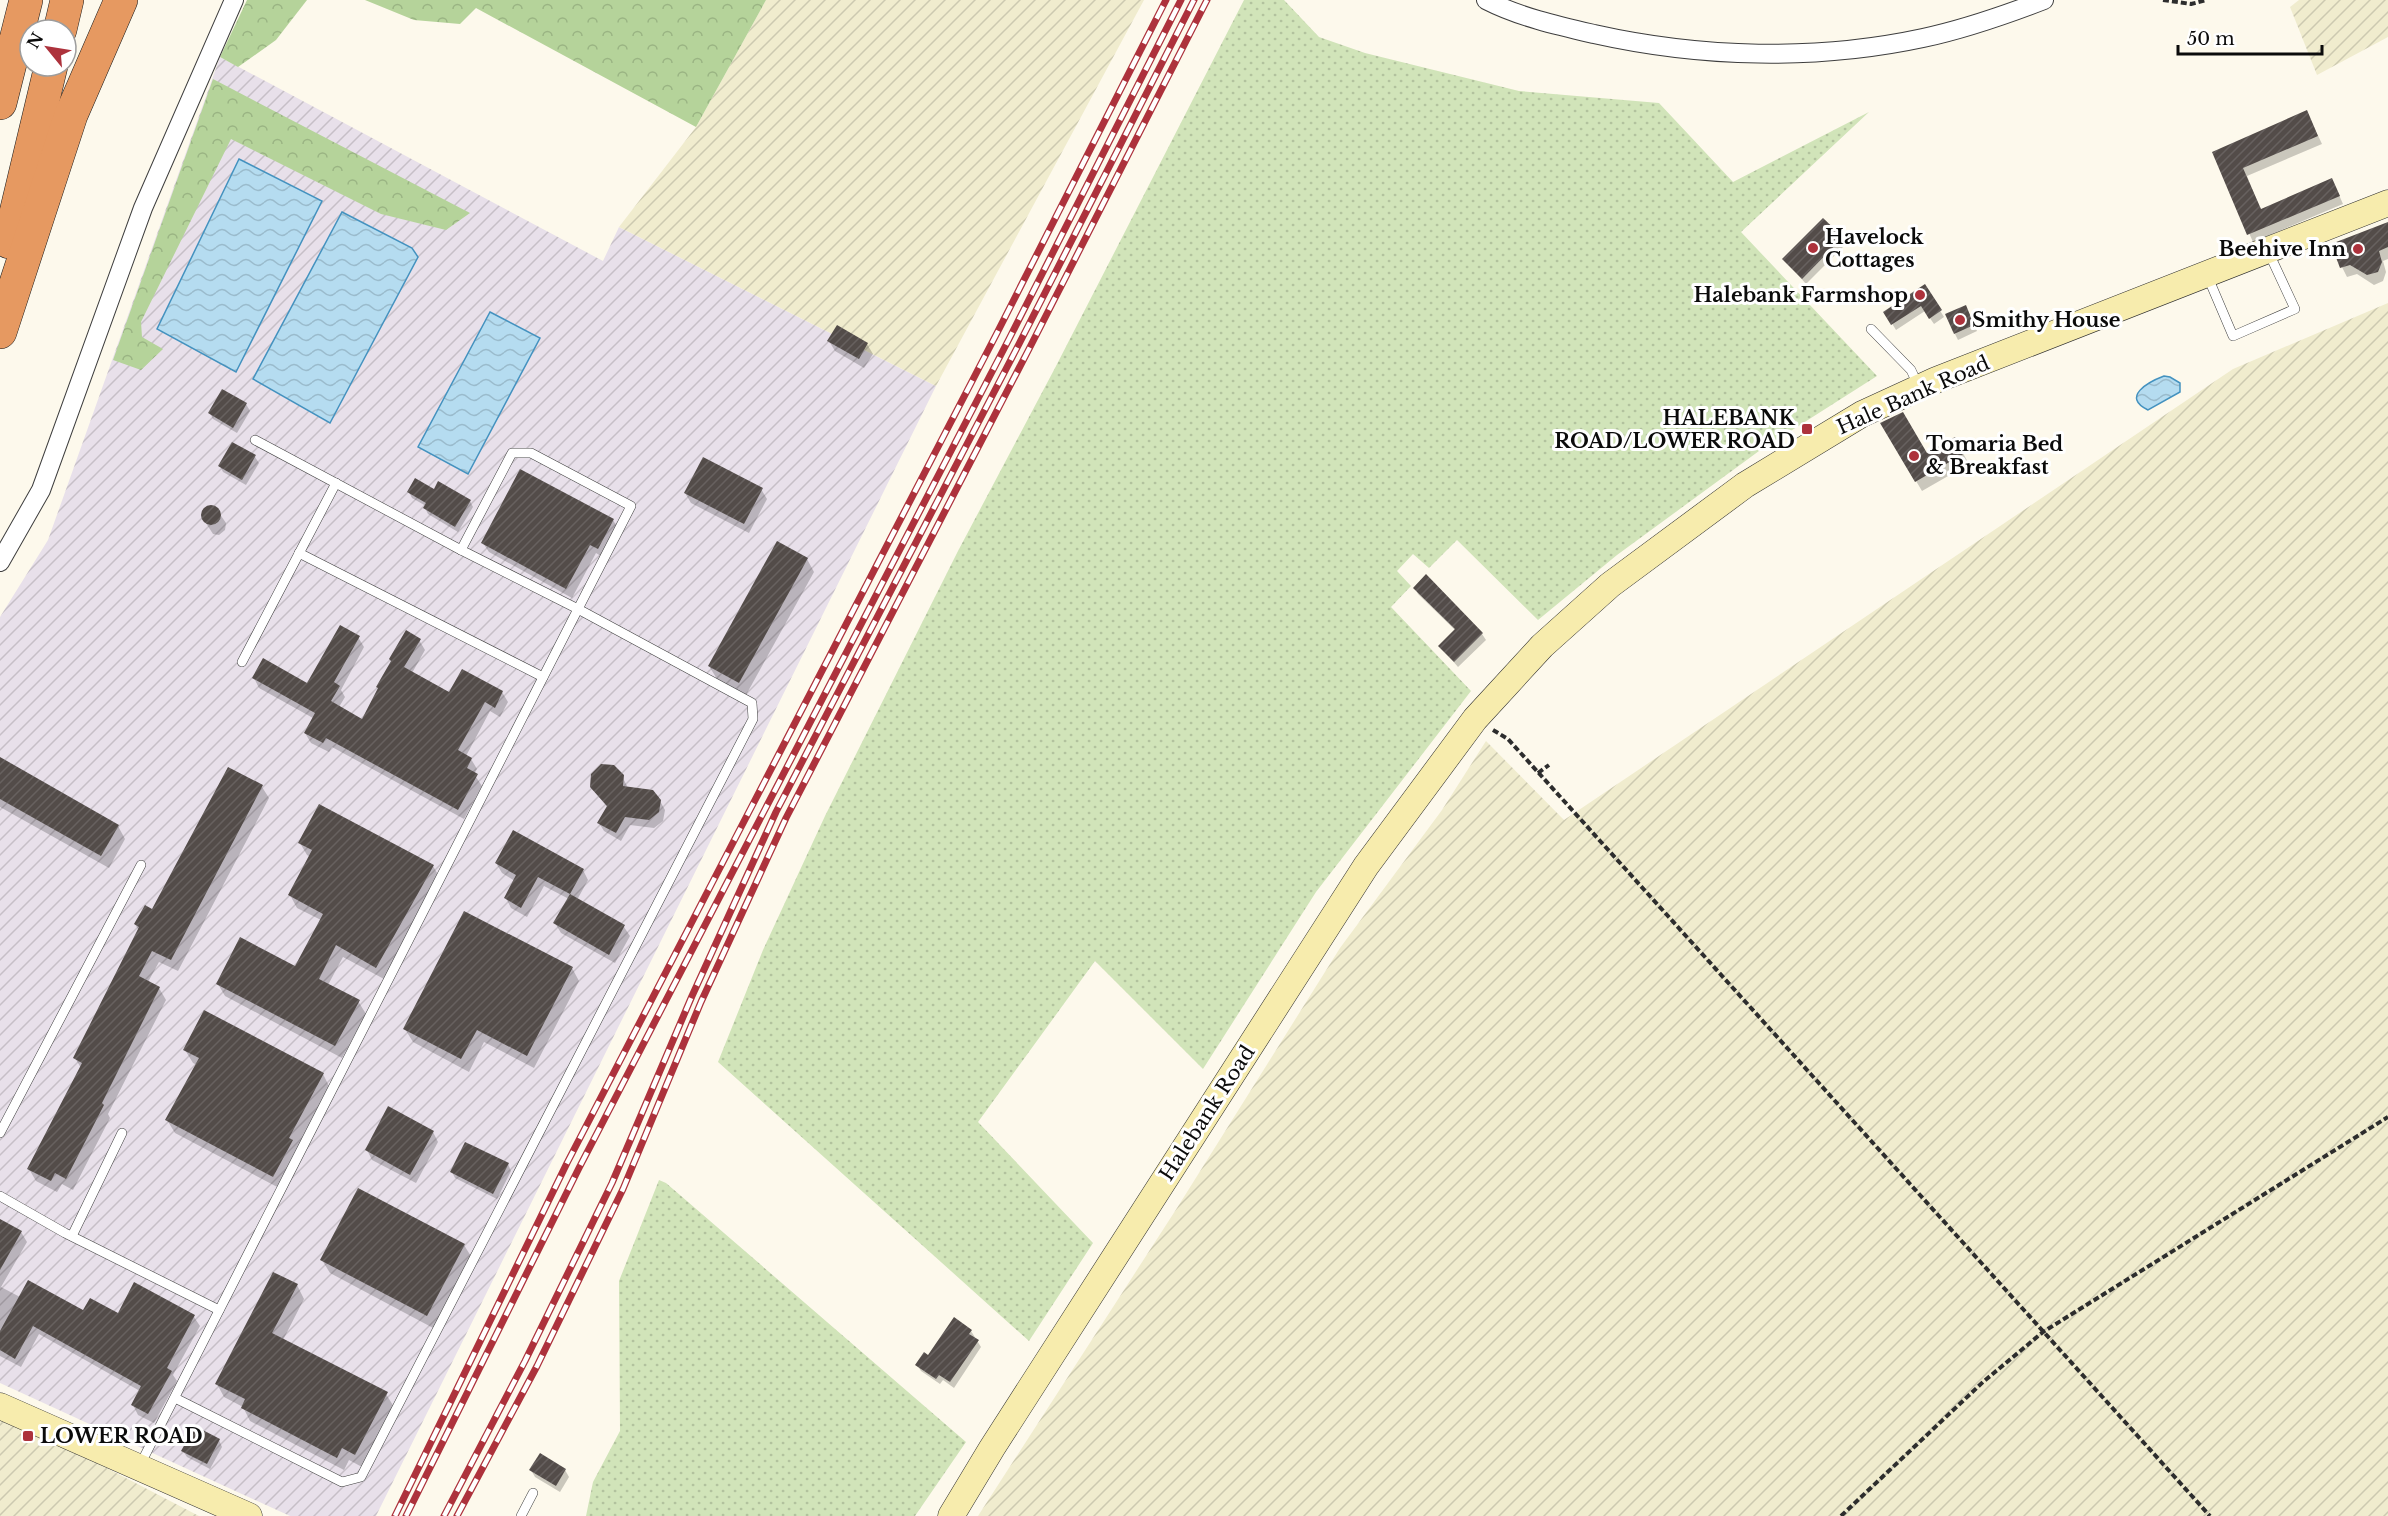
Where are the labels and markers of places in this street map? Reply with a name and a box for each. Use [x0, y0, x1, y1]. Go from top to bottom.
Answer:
place label: Havelock Cottages [1825, 225, 1924, 272]
place label: Beehive Inn [2219, 237, 2346, 261]
marker: Havelock Cottages [1806, 241, 1820, 255]
marker: Beehive Inn [2351, 242, 2365, 256]
place label: Halebank Farmshop [1693, 283, 1908, 307]
marker: Halebank Farmshop [1913, 288, 1927, 302]
place label: Smithy House [1972, 308, 2120, 332]
marker: Smithy House [1953, 313, 1967, 327]
place label: HALEBANK ROAD/LOWER ROAD [1554, 406, 1796, 453]
marker: HALEBANK ROAD/LOWER ROAD [1800, 422, 1814, 436]
place label: Tomaria Bed & Breakfast [1926, 432, 2063, 479]
marker: Tomaria Bed & Breakfast [1907, 449, 1921, 463]
place label: LOWER ROAD [40, 1424, 203, 1448]
marker: LOWER ROAD [21, 1429, 35, 1443]

